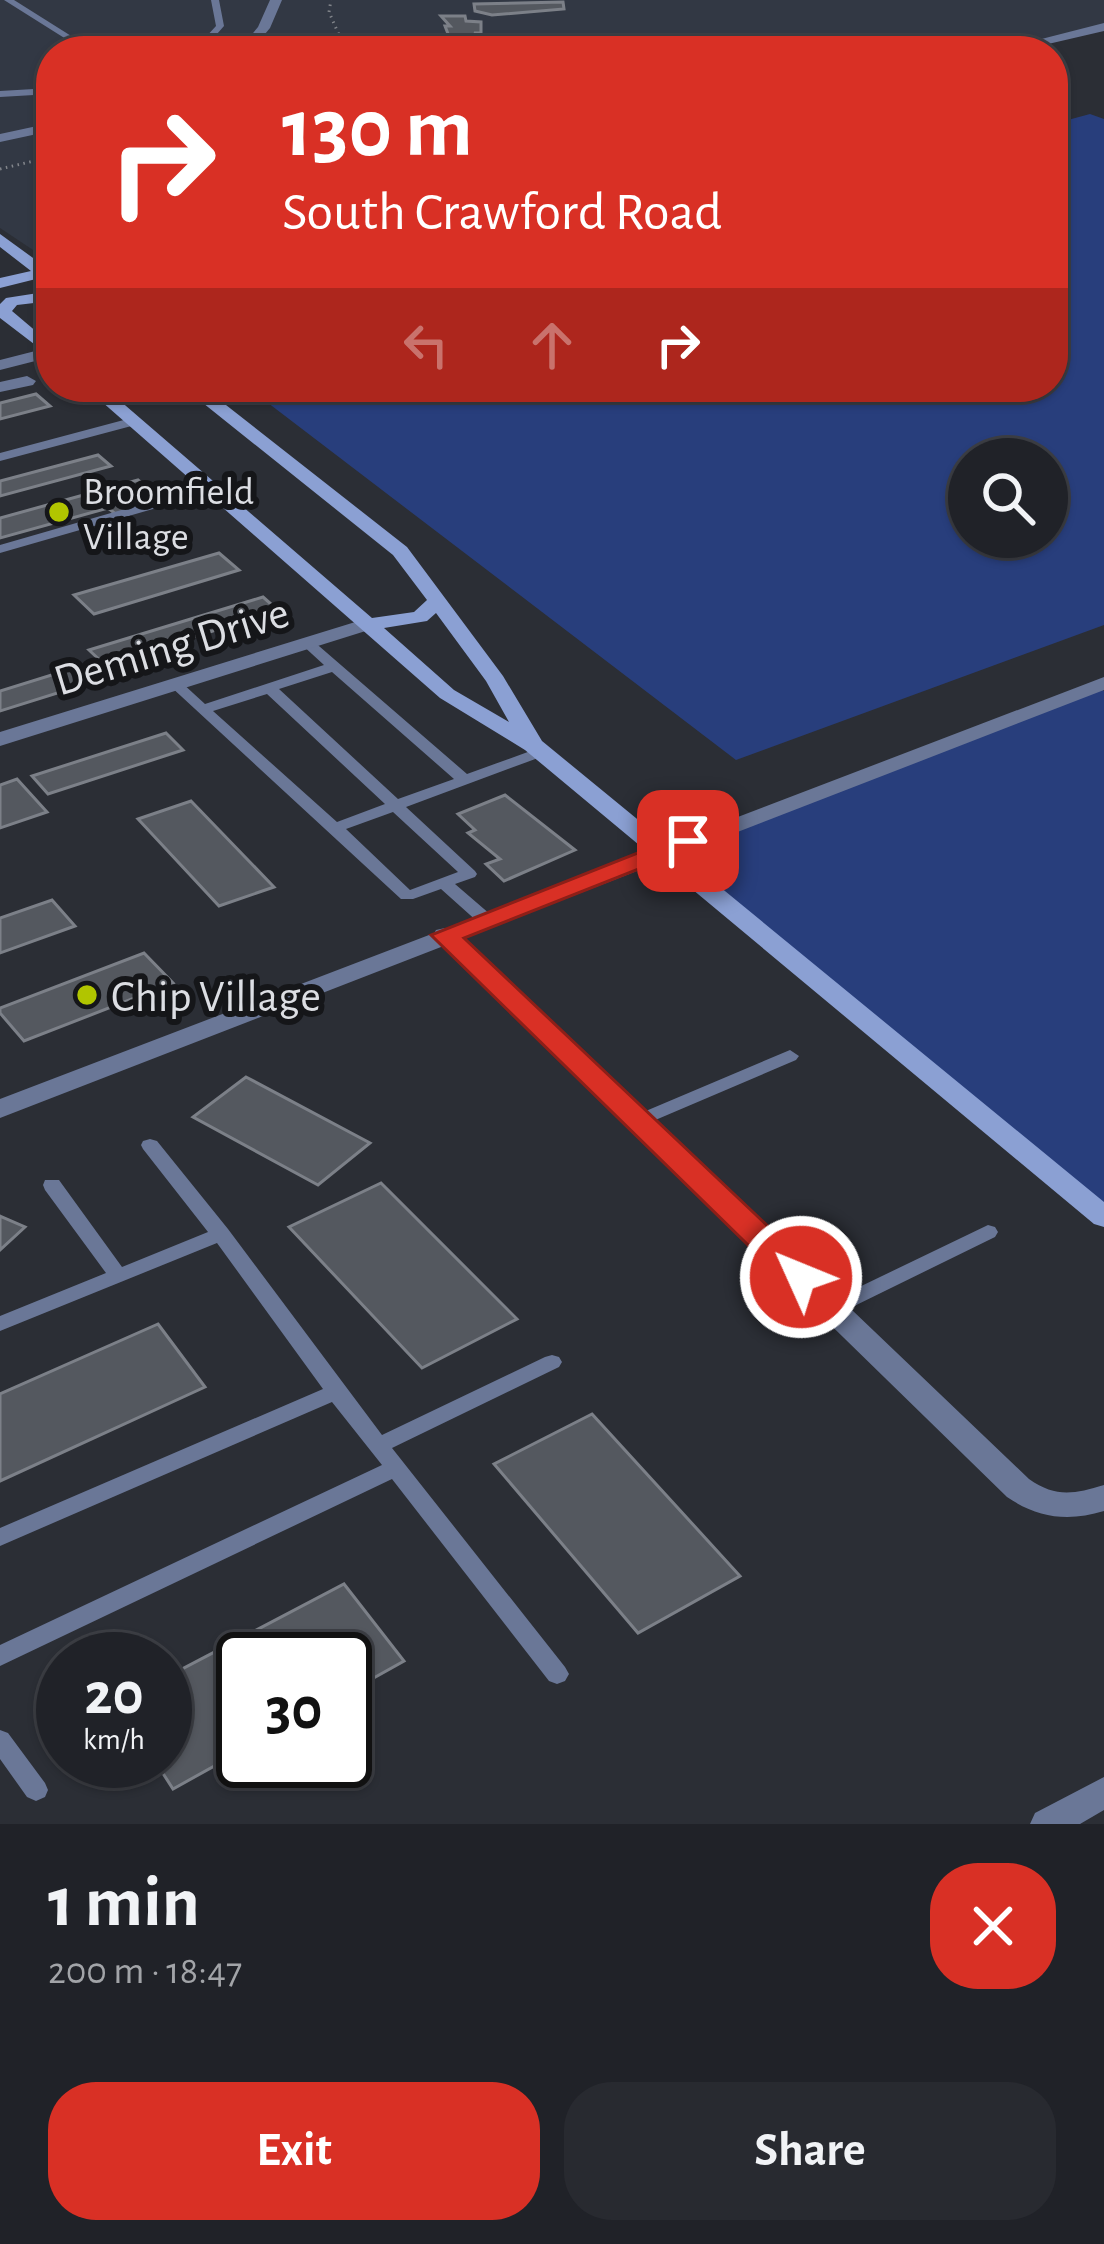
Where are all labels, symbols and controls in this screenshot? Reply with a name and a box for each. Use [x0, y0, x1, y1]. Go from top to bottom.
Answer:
icon: right [84, 84, 240, 240]
text: 130 m [282, 88, 473, 172]
text: South Crawford Road [282, 186, 722, 240]
icon: left [393, 312, 459, 378]
icon: ahead [519, 312, 585, 378]
icon: right [645, 312, 711, 378]
map controls [948, 438, 1068, 558]
button: search [948, 438, 1068, 558]
place label: Broomfield Village [83, 473, 254, 557]
marker: Broomfield Village [46, 499, 72, 525]
street label: Deming Drive [49, 590, 294, 704]
pin [637, 790, 739, 892]
icon: arrive [655, 808, 721, 874]
place label: Chip Village [111, 975, 321, 1020]
marker: Chip Village [74, 982, 100, 1008]
position arrow [738, 1214, 864, 1340]
speed limit sign: 30 [216, 1632, 372, 1788]
text: 20 [84, 1665, 144, 1725]
text: km/h [83, 1725, 145, 1755]
button: close [930, 1863, 1056, 1989]
text: 1 min [48, 1867, 200, 1939]
text: 200 m · 18:47 [48, 1952, 242, 1991]
button: Exit [48, 2082, 540, 2220]
button: Share [564, 2082, 1056, 2220]

